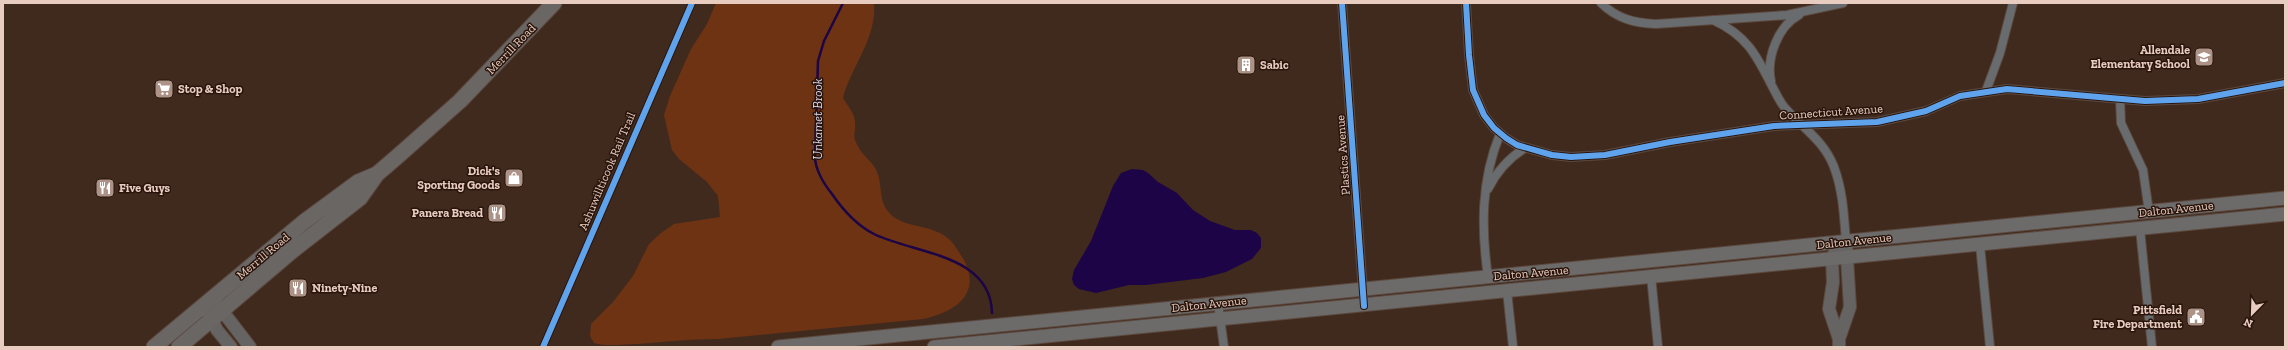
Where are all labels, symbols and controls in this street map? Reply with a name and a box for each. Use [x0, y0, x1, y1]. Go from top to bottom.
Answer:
street label: Merrill Road [484, 21, 539, 77]
place label: Allendale Elementary School [2091, 43, 2191, 71]
school or university icon: Allendale Elementary School [2193, 46, 2215, 68]
building icon: Sabic [1235, 54, 1257, 76]
place label: Sabic [1260, 58, 1289, 72]
supermarket icon: Stop & Shop [153, 78, 175, 100]
water label: Unkamet Brook [810, 78, 825, 160]
place label: Stop & Shop [178, 82, 242, 96]
street label: Connecticut Avenue [1779, 101, 1884, 123]
street label: Ashuwillticook Rail Trail [576, 110, 638, 232]
street label: Plastics Avenue [1333, 114, 1353, 195]
place label: Dick's Sporting Goods [417, 164, 500, 192]
shop icon: Dick's Sporting Goods [503, 167, 525, 189]
restaurant icon: Five Guys [94, 177, 116, 199]
place label: Five Guys [119, 181, 171, 195]
street label: Dalton Avenue [2138, 198, 2215, 220]
restaurant icon: Panera Bread [486, 202, 508, 224]
place label: Panera Bread [412, 206, 483, 220]
street label: Merrill Road [234, 230, 292, 282]
street label: Dalton Avenue [1816, 230, 1893, 252]
street label: Dalton Avenue [1493, 263, 1569, 283]
restaurant icon: Ninety-Nine [287, 277, 309, 299]
place label: Ninety-Nine [312, 281, 377, 295]
street label: Dalton Avenue [1171, 293, 1248, 315]
north arrow [2232, 294, 2272, 334]
place label: Pittsfield Fire Department [2093, 303, 2182, 331]
public building icon: Pittsfield Fire Department [2185, 306, 2207, 328]
text: N [2241, 315, 2255, 330]

